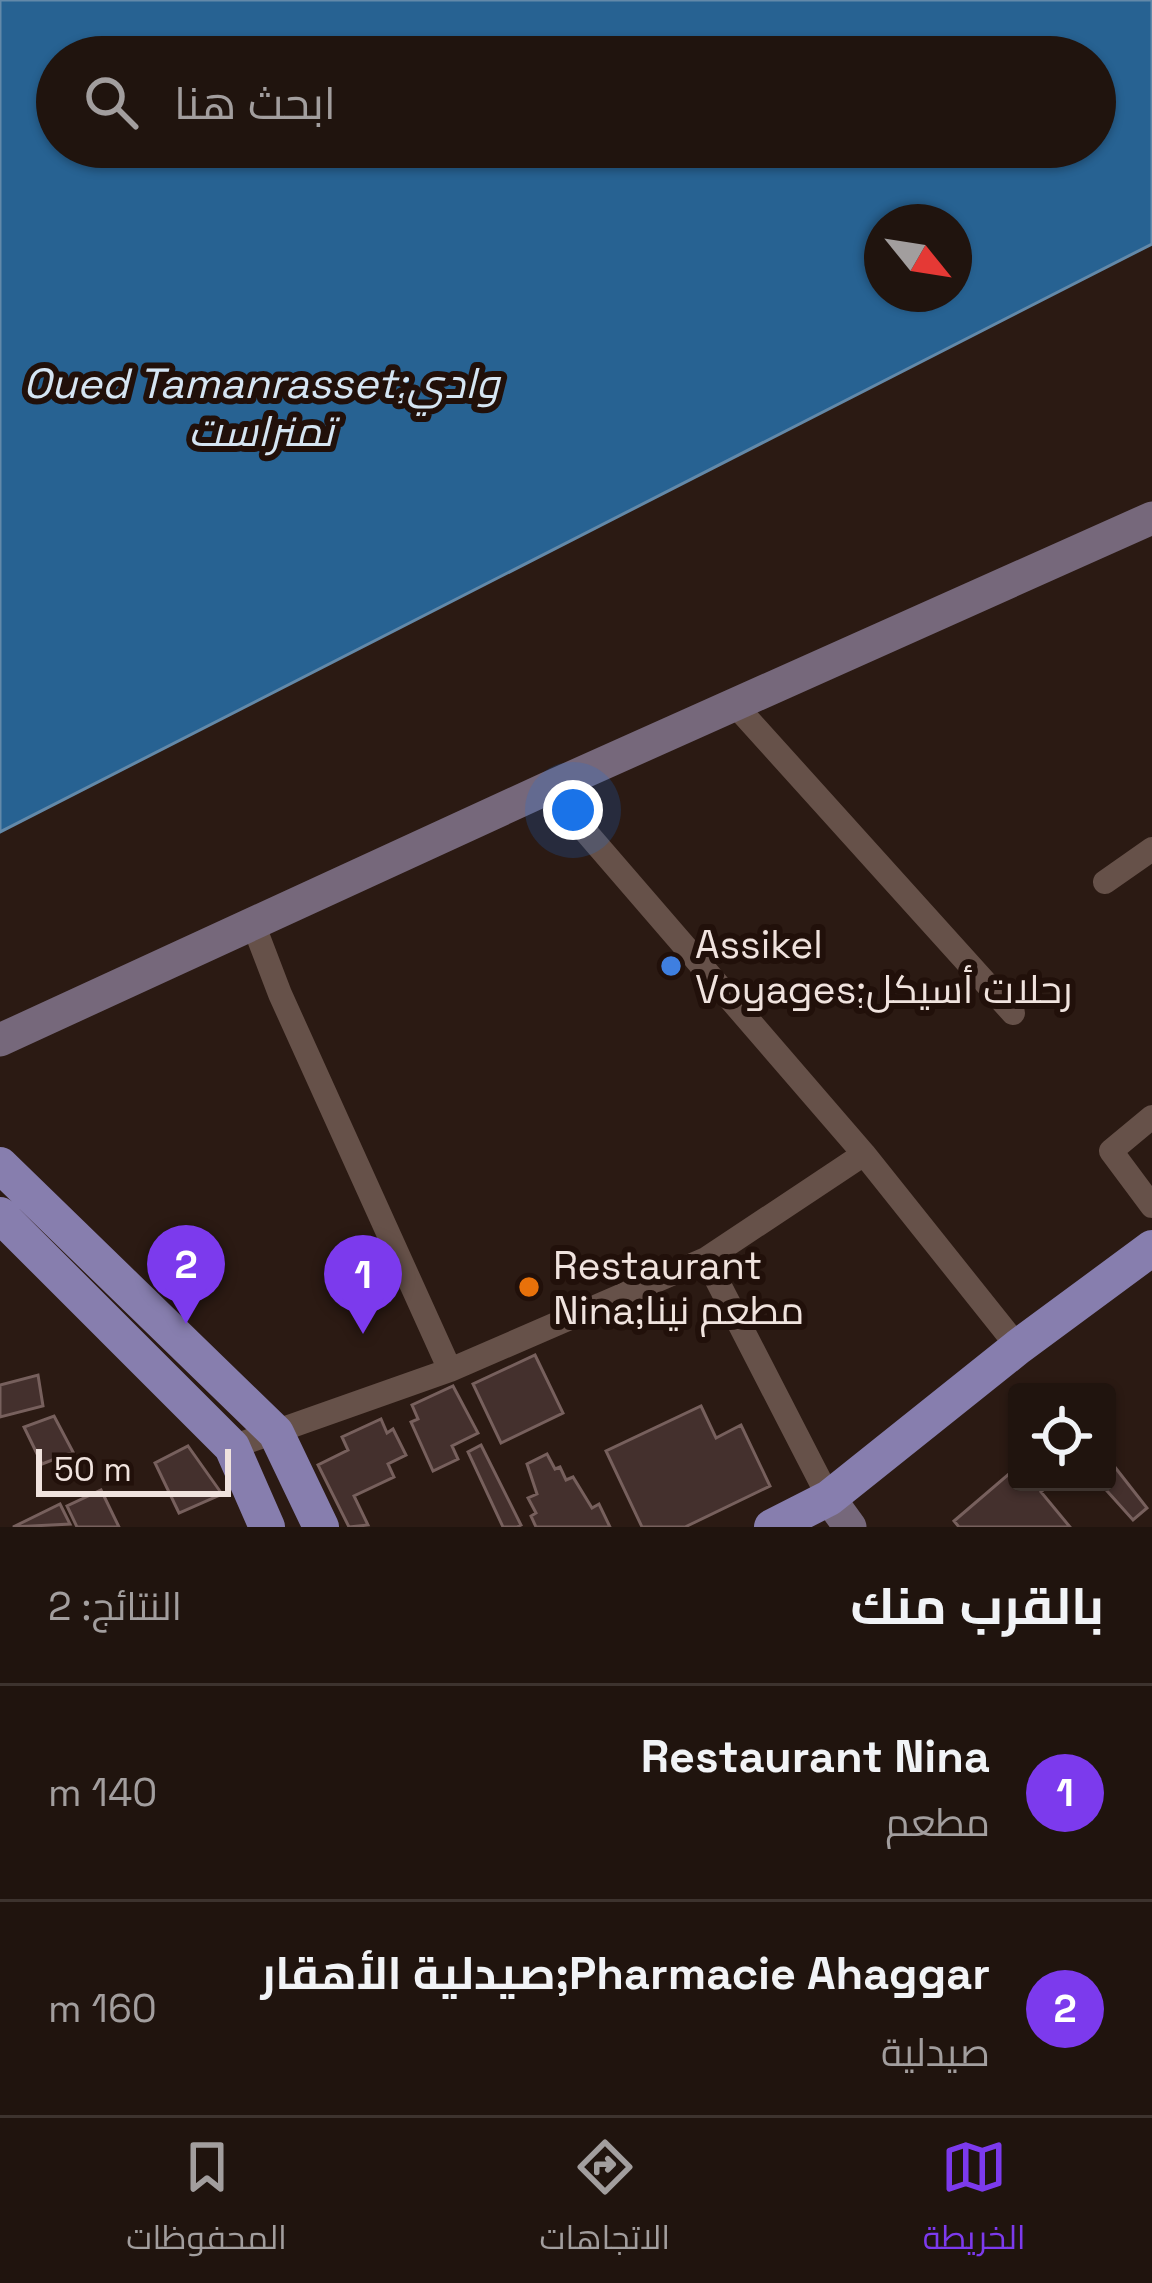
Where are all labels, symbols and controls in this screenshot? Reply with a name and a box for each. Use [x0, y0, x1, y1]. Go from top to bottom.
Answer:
search box [36, 36, 1116, 168]
icon: search [78, 69, 144, 135]
text: ابحث هنا [174, 75, 336, 132]
north arrow [864, 204, 972, 312]
water label: Oued Tamanrasset;وادي تمنراست [23, 357, 501, 458]
your location [543, 780, 603, 840]
place label: Assikel Voyages;رحلات أسيكل [695, 920, 1072, 1014]
marker: Assikel Voyages;رحلات أسيكل [658, 953, 684, 979]
pin: 2 [147, 1225, 225, 1324]
pin: 1 [324, 1235, 402, 1334]
place label: Restaurant Nina;مطعم نينا [553, 1241, 804, 1337]
marker: Restaurant Nina;مطعم نينا [516, 1274, 542, 1300]
map controls [1008, 1383, 1116, 1491]
button: locate [1008, 1383, 1116, 1491]
scale bar [36, 1443, 231, 1496]
text: 50 m [54, 1449, 132, 1491]
text: بالقرب منك [850, 1574, 1104, 1639]
text: النتائج: 2 [48, 1582, 182, 1631]
text: Restaurant Nina [641, 1728, 990, 1785]
text: 140 m [48, 1768, 157, 1817]
text: 1 [1056, 1768, 1074, 1817]
text: مطعم [885, 1798, 990, 1847]
text: Pharmacie Ahaggar;صيدلية الأهقار [261, 1945, 990, 2002]
text: 160 m [48, 1984, 157, 2033]
text: 2 [1053, 1984, 1077, 2033]
text: صيدلية [881, 2028, 990, 2077]
tab: المحفوظات [126, 2134, 287, 2268]
tab: الاتجاهات [540, 2134, 670, 2268]
tab: الخريطة [923, 2134, 1026, 2268]

